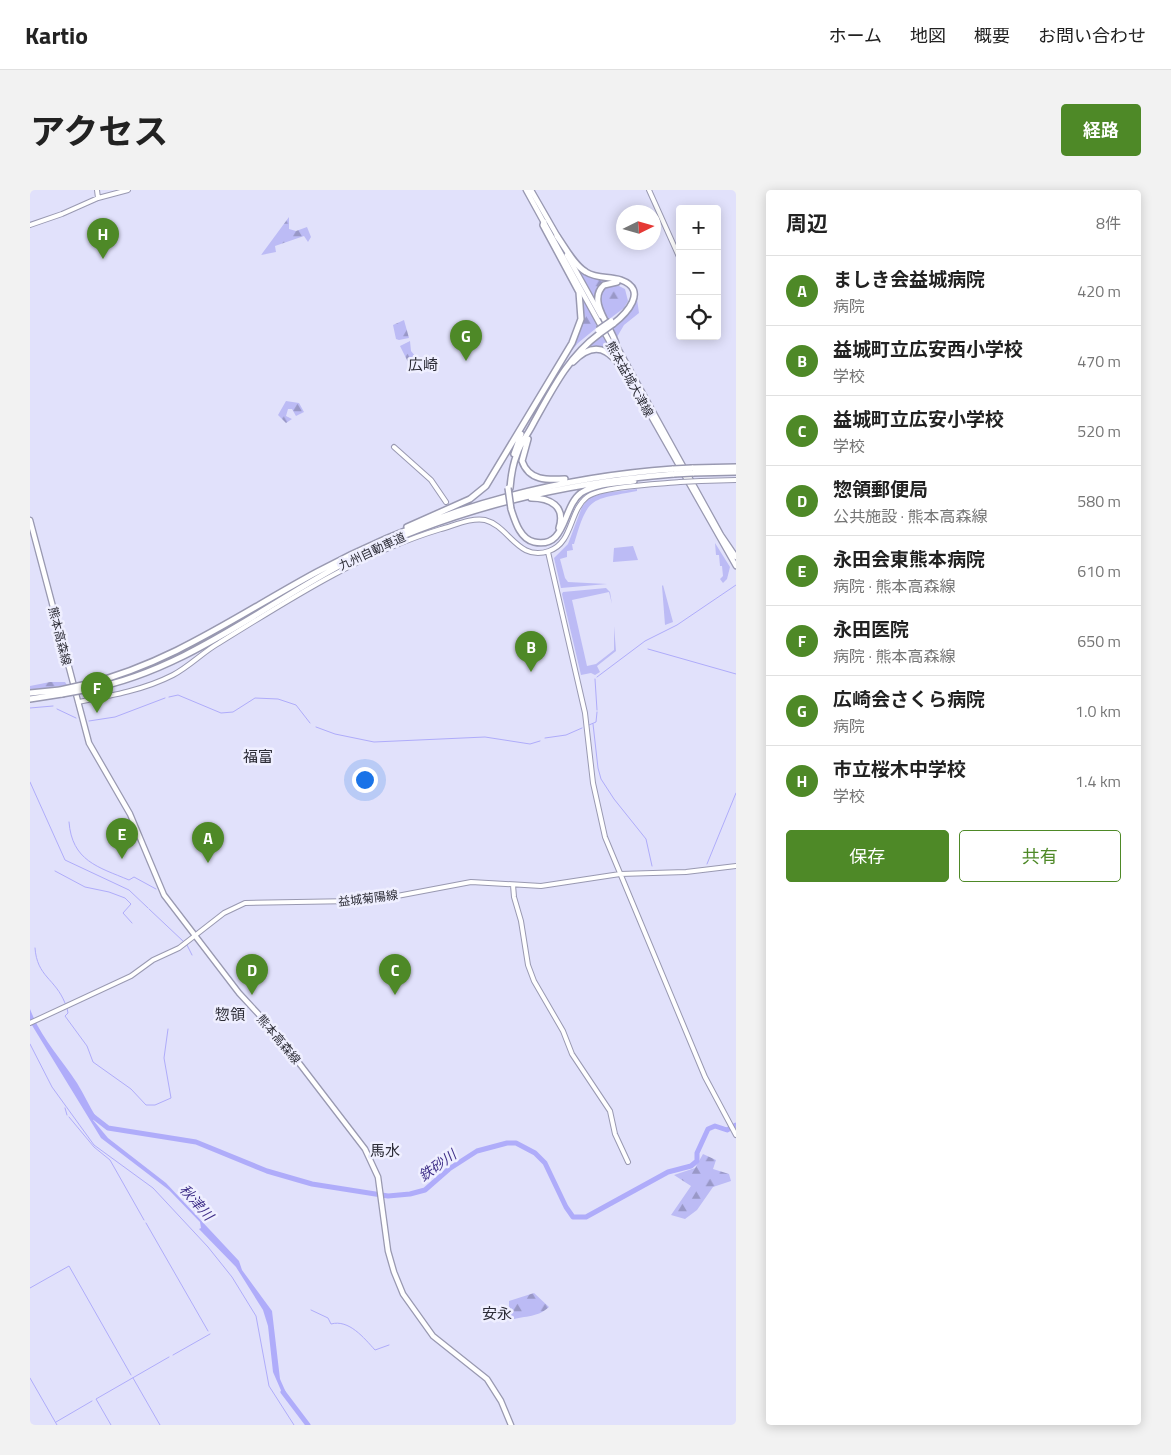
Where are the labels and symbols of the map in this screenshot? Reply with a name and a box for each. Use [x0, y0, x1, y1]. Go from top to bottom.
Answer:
north arrow [616, 205, 661, 250]
pin: H [87, 218, 119, 259]
pin: G [450, 320, 482, 361]
street label: 熊本益城大津線 [601, 338, 659, 420]
district label: 広崎 [408, 353, 438, 376]
street label: 九州自動車道 [335, 527, 409, 575]
street label: 熊本高森線 [44, 605, 76, 667]
pin: B [515, 631, 547, 672]
pin: F [81, 672, 113, 713]
district label: 福富 [243, 745, 273, 768]
your location [352, 767, 378, 793]
pin: E [106, 818, 138, 859]
pin: A [192, 822, 224, 863]
street label: 益城菊陽線 [337, 885, 399, 911]
pin: D [236, 954, 268, 995]
pin: C [379, 954, 411, 995]
district label: 惣領 [215, 1003, 245, 1026]
street label: 熊本高森線 [252, 1010, 306, 1068]
district label: 馬水 [370, 1139, 400, 1162]
water label: 鉄砂川 [414, 1143, 462, 1186]
water label: 秋津川 [175, 1179, 220, 1226]
district label: 安永 [482, 1302, 512, 1325]

